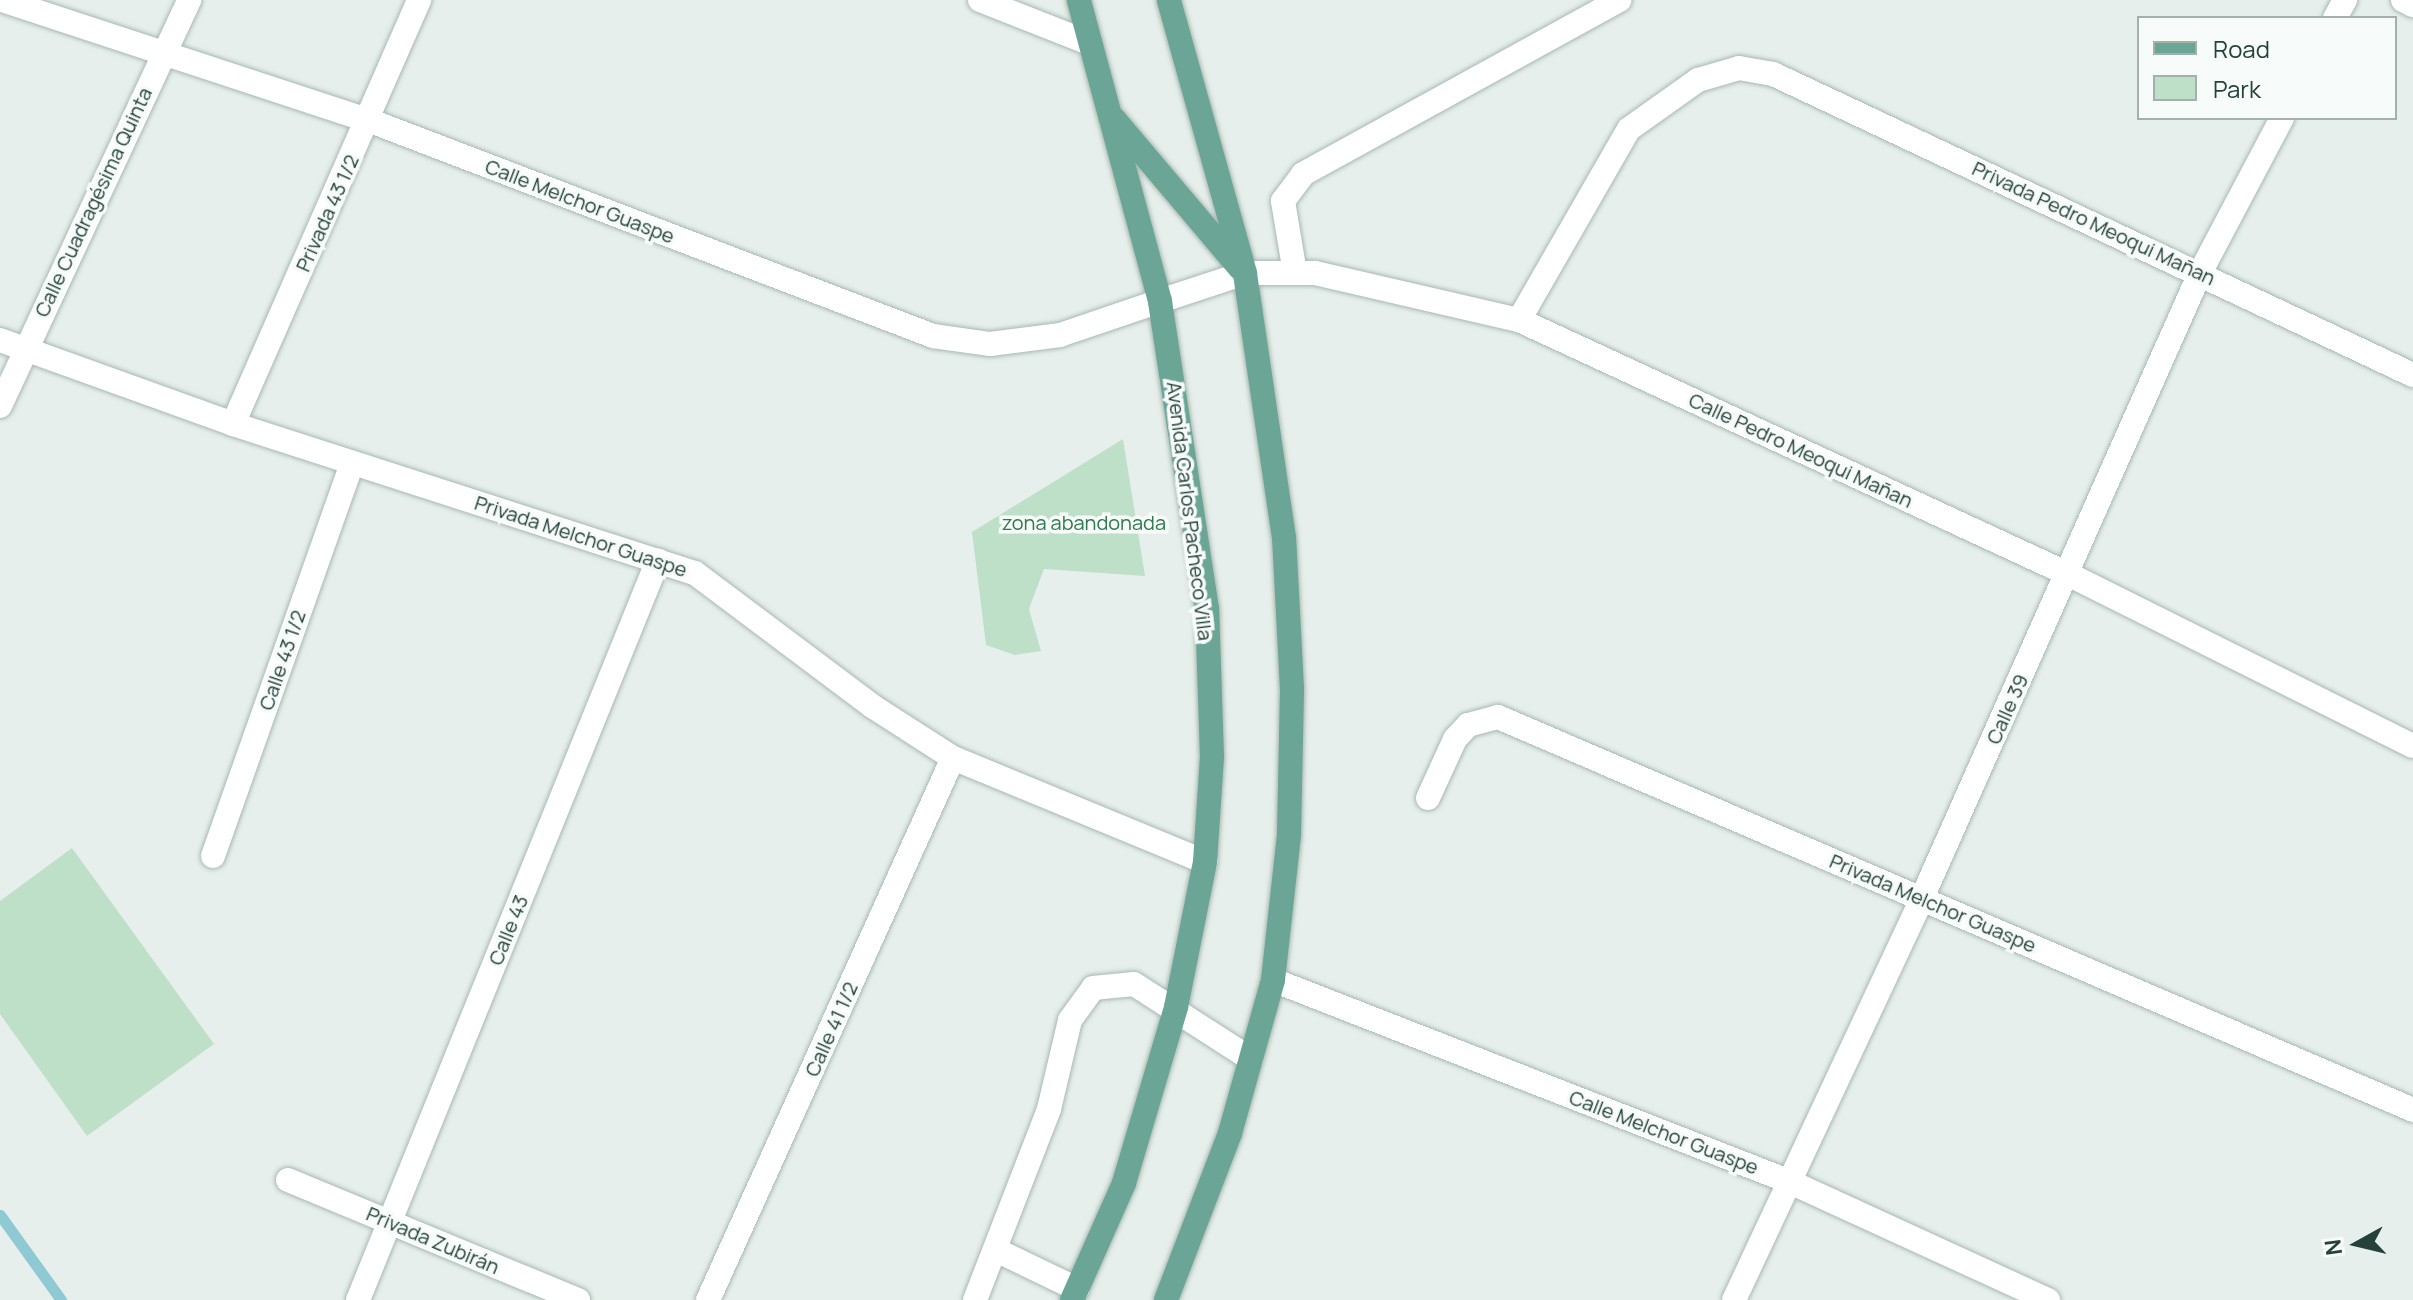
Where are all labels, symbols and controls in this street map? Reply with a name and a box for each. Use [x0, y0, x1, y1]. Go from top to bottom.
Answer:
legend [2137, 16, 2397, 120]
text: Road [2213, 32, 2270, 65]
text: Park [2213, 72, 2261, 105]
street label: Calle Cuadragésima Quinta [29, 83, 157, 321]
street label: Privada 43 1/2 [291, 151, 363, 275]
street label: Calle Melchor Guaspe [482, 154, 678, 248]
street label: Privada Pedro Meoqui Mañan [1969, 156, 2219, 290]
street label: Avenida Carlos Pacheco Villa [1162, 380, 1218, 642]
street label: Calle Pedro Meoqui Mañan [1685, 387, 1917, 513]
street label: Privada Melchor Guaspe [472, 490, 690, 582]
park label: zona abandonada [1002, 510, 1166, 534]
street label: Calle 43 1/2 [254, 607, 310, 713]
street label: Calle 39 [1981, 670, 2033, 748]
street label: Privada Melchor Guaspe [1826, 849, 2040, 957]
street label: Calle 43 [483, 892, 533, 968]
street label: Calle 41 1/2 [799, 978, 863, 1080]
street label: Calle Melchor Guaspe [1566, 1085, 1762, 1179]
street label: Privada Zubirán [363, 1201, 503, 1279]
north arrow [2317, 1204, 2397, 1284]
text: N [2317, 1237, 2349, 1257]

